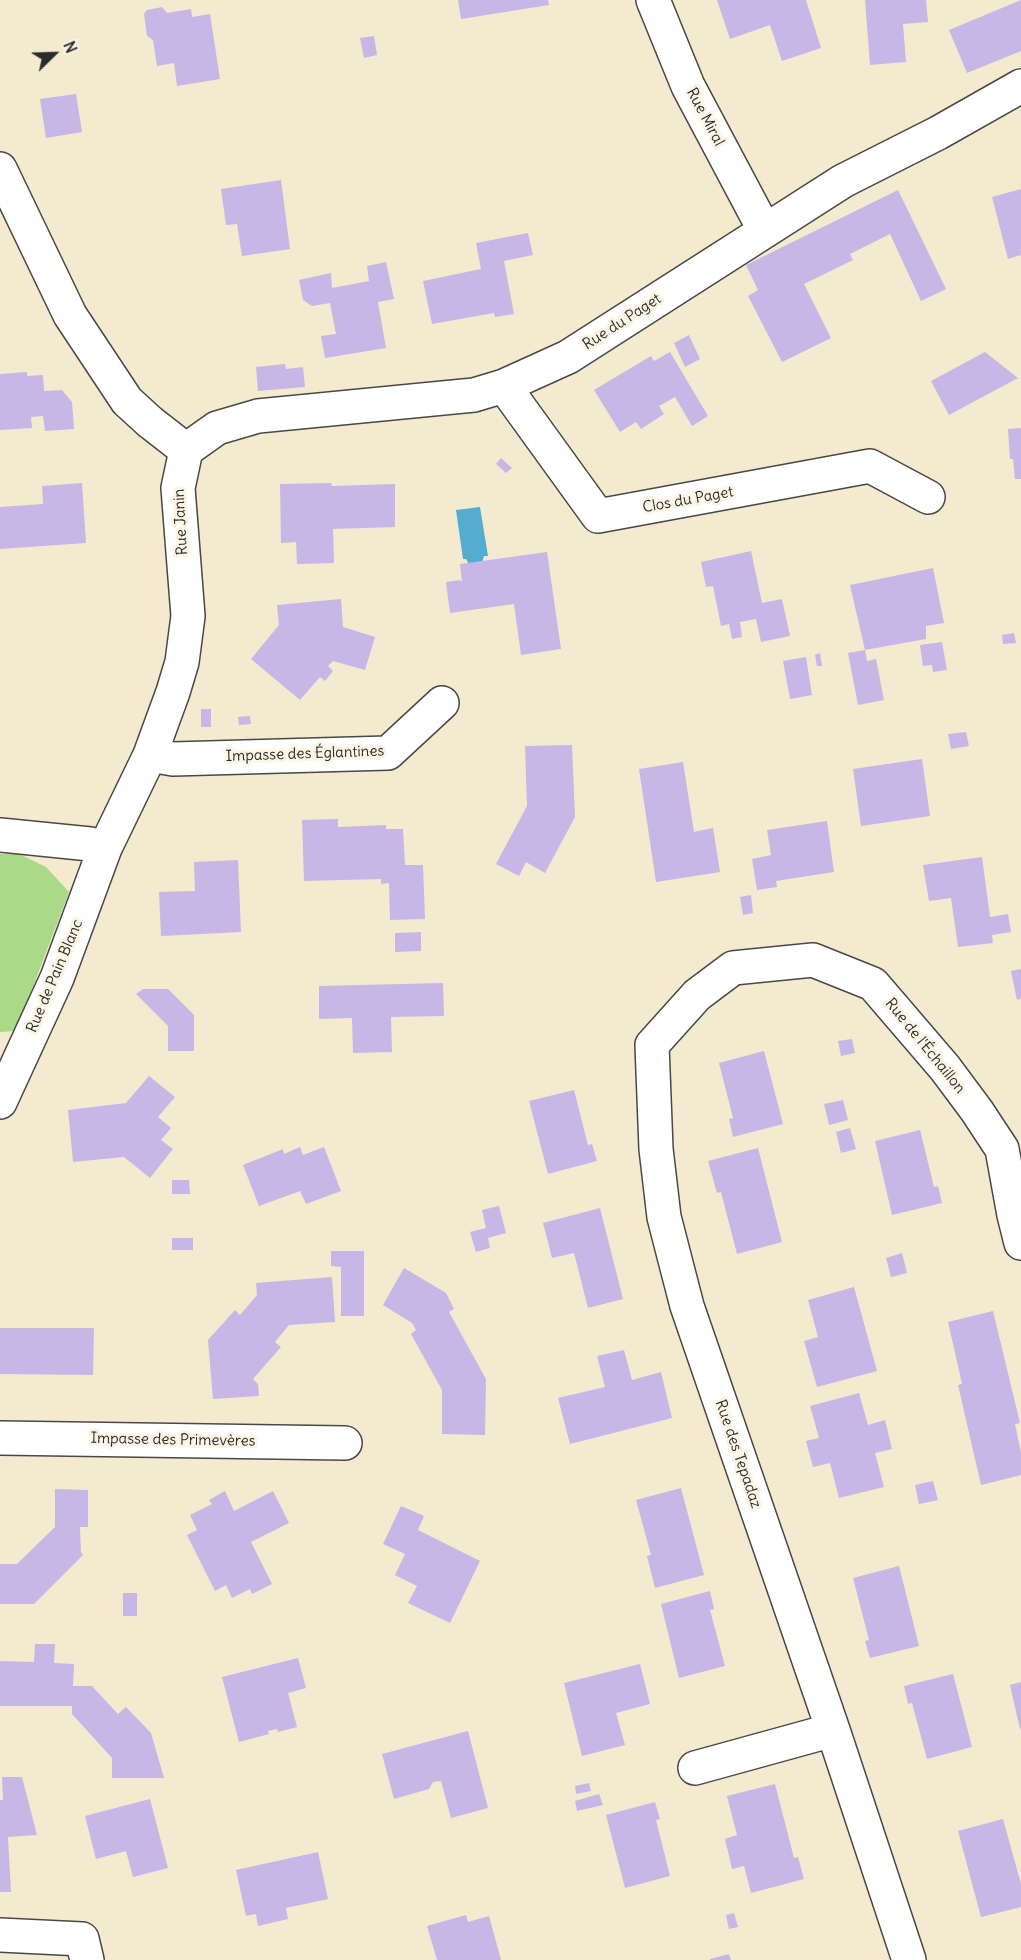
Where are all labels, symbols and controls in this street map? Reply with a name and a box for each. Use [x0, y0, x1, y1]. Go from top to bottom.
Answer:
north arrow [24, 24, 84, 84]
text: N [59, 38, 82, 56]
street label: Rue Miral [682, 85, 728, 149]
street label: Rue du Paget [580, 290, 664, 354]
street label: Clos du Paget [641, 483, 735, 517]
street label: Rue Janin [170, 488, 192, 556]
street label: Impasse des Églantines [225, 742, 385, 766]
street label: Rue de Pain Blanc [23, 917, 87, 1035]
street label: Rue de l'Échaillon [881, 995, 969, 1097]
street label: Rue des Tepadaz [711, 1397, 765, 1511]
street label: Impasse des Primevères [90, 1430, 256, 1450]

